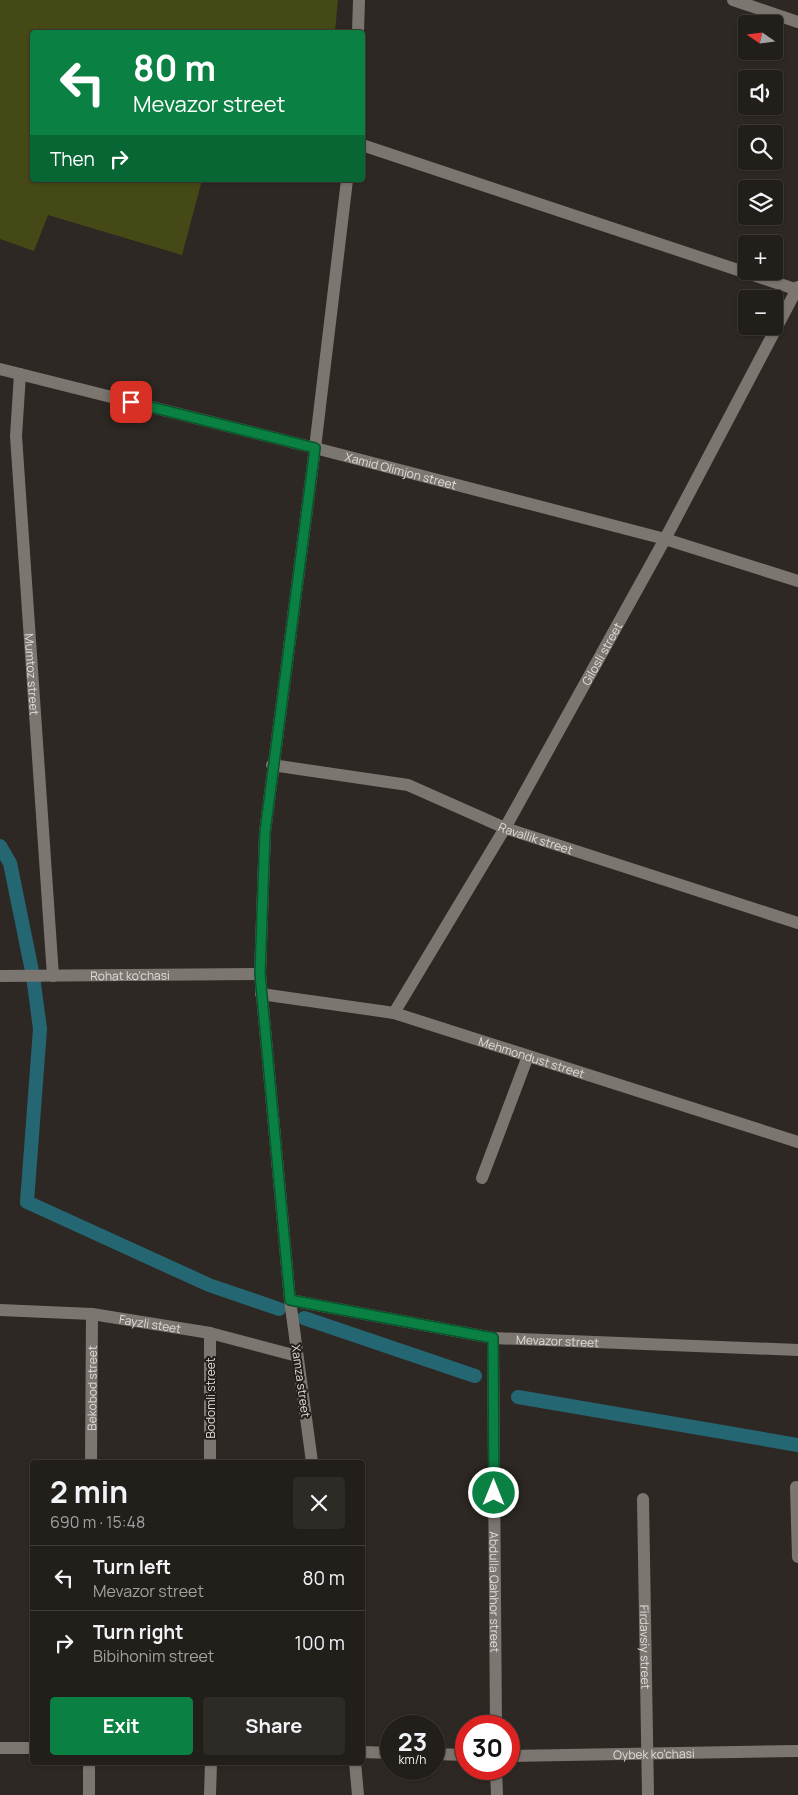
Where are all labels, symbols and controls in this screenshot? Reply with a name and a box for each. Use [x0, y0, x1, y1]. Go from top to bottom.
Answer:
north arrow [738, 15, 782, 60]
map controls [738, 15, 783, 335]
text: 80 m [133, 44, 216, 92]
icon: left [50, 50, 115, 115]
button: sound [738, 70, 783, 115]
text: Mevazor street [133, 89, 285, 119]
button: search [738, 125, 783, 170]
icon: right [105, 145, 133, 173]
text: Then [50, 146, 95, 172]
button: layers [738, 180, 783, 225]
button: + [738, 235, 783, 280]
button: − [738, 290, 783, 335]
pin [110, 381, 152, 423]
icon: arrive [117, 388, 145, 416]
street label: Xamid Olimjon street [343, 448, 459, 493]
street label: Gilosli street [577, 619, 626, 688]
street label: Mumtoz street [21, 633, 44, 716]
street label: Ravallik street [496, 818, 575, 858]
street label: Rohat ko'chasi [90, 966, 170, 984]
street label: Mehmondust street [477, 1032, 587, 1082]
street label: Fayzli steet [118, 1310, 183, 1337]
street label: Mevazor street [516, 1330, 600, 1351]
street label: Xamza street [287, 1344, 315, 1419]
street label: Bekobod street [83, 1345, 100, 1431]
street label: Bodomli street [202, 1357, 219, 1439]
position arrow [467, 1466, 519, 1518]
text: 2 min [50, 1471, 128, 1512]
button: close [293, 1477, 345, 1529]
text: 690 m · 15:48 [50, 1511, 145, 1533]
street label: Abdulla Qahhor street [486, 1531, 504, 1653]
text: Turn left [93, 1554, 171, 1580]
icon: left [50, 1564, 78, 1592]
text: 80 m [302, 1565, 345, 1591]
text: Mevazor street [93, 1580, 204, 1602]
street label: Firdavsiy street [636, 1605, 655, 1690]
text: Turn right [93, 1619, 183, 1645]
icon: right [50, 1629, 78, 1657]
text: 100 m [294, 1630, 345, 1656]
text: Bibihonim street [93, 1645, 214, 1667]
button: Exit [50, 1697, 193, 1755]
button: Share [203, 1697, 345, 1755]
speed limit sign: 30 [455, 1715, 520, 1780]
text: 23 [398, 1724, 427, 1759]
street label: Oybek ko'chasi [613, 1744, 695, 1763]
text: km/h [399, 1751, 426, 1768]

